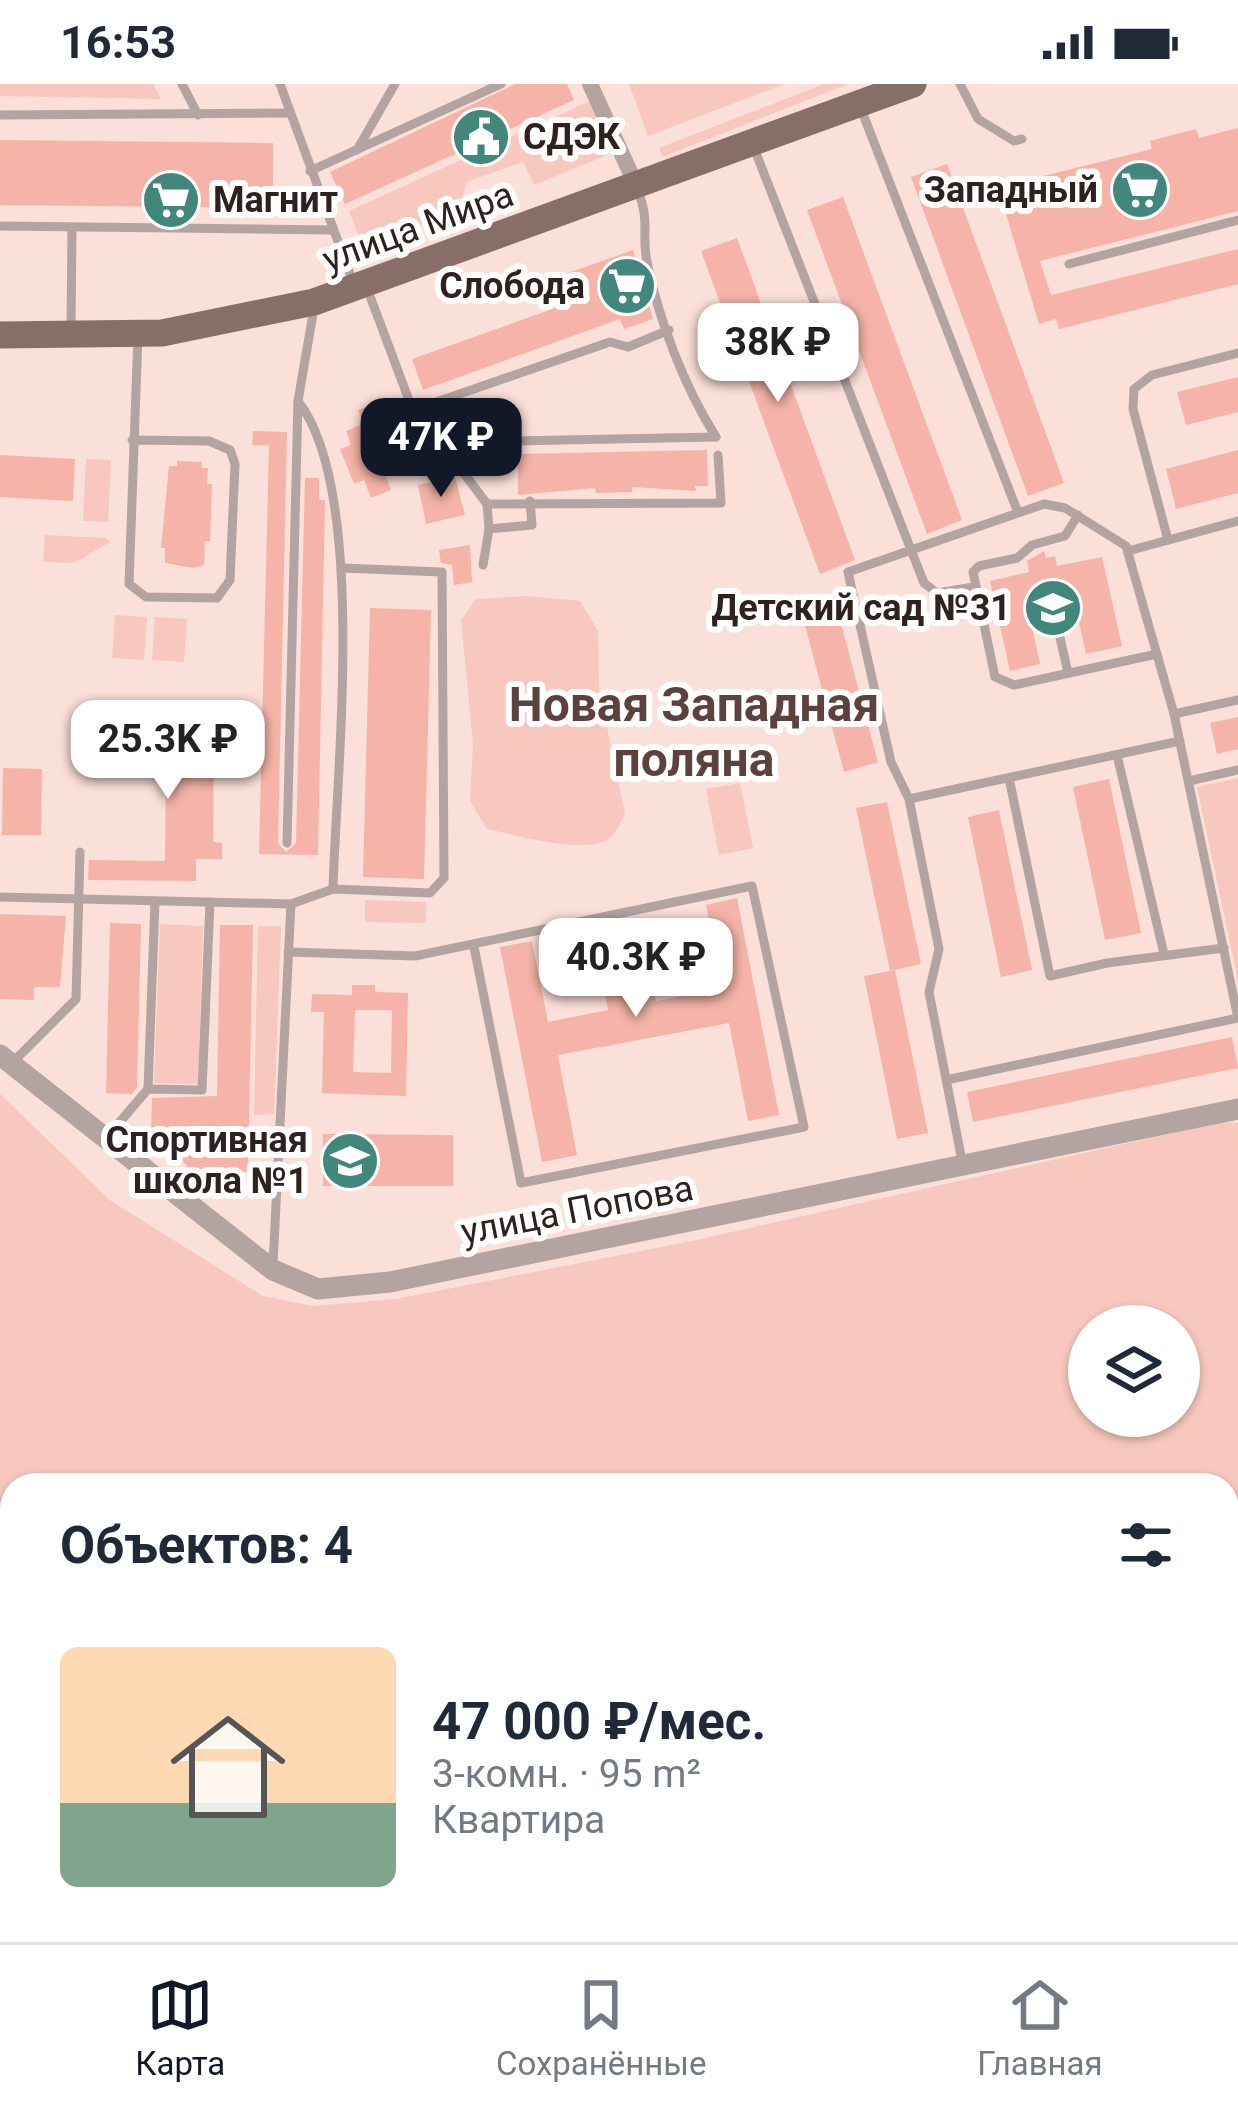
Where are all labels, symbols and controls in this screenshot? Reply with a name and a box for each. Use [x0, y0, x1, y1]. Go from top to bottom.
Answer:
text: 16:53 [60, 16, 176, 69]
public building icon: СДЭК [450, 106, 512, 168]
place label: СДЭК [523, 116, 621, 158]
supermarket icon: Западный [1109, 159, 1171, 221]
supermarket icon: Магнит [140, 169, 202, 231]
place label: Западный [924, 169, 1098, 211]
street label: улица Мира [317, 173, 519, 281]
place label: Магнит [213, 179, 338, 221]
supermarket icon: Слобода [596, 255, 658, 317]
place label: Слобода [439, 265, 585, 307]
pin: 38K ₽ [694, 303, 862, 405]
text: 38K ₽ [725, 319, 831, 365]
pin: 47K ₽ [357, 398, 525, 500]
text: 47K ₽ [388, 414, 494, 460]
school or university icon: Детский сад №31 [1022, 577, 1084, 639]
place label: Детский сад №31 [712, 587, 1011, 629]
district label: Новая Западная поляна [509, 676, 879, 788]
pin: 25.3K ₽ [57, 700, 279, 802]
text: 25.3K ₽ [98, 716, 238, 762]
pin: 40.3K ₽ [525, 918, 747, 1020]
text: 40.3K ₽ [566, 934, 706, 980]
place label: Спортивная школа №1 [106, 1119, 308, 1202]
school or university icon: Спортивная школа №1 [319, 1130, 381, 1192]
street label: улица Попова [457, 1167, 697, 1253]
map controls [1068, 1305, 1200, 1437]
button: layers [1068, 1305, 1200, 1437]
icon: filters [1113, 1512, 1179, 1578]
text: Объектов: 4 [60, 1516, 353, 1575]
text: 47 000 ₽/мес. [432, 1692, 766, 1751]
icon: home [156, 1695, 300, 1839]
text: 3-комн. · 95 m² [432, 1751, 701, 1797]
text: Квартира [432, 1797, 605, 1843]
tab: Карта [135, 1972, 225, 2083]
tab: Сохранённые [496, 1972, 707, 2083]
tab: Главная [977, 1972, 1103, 2083]

